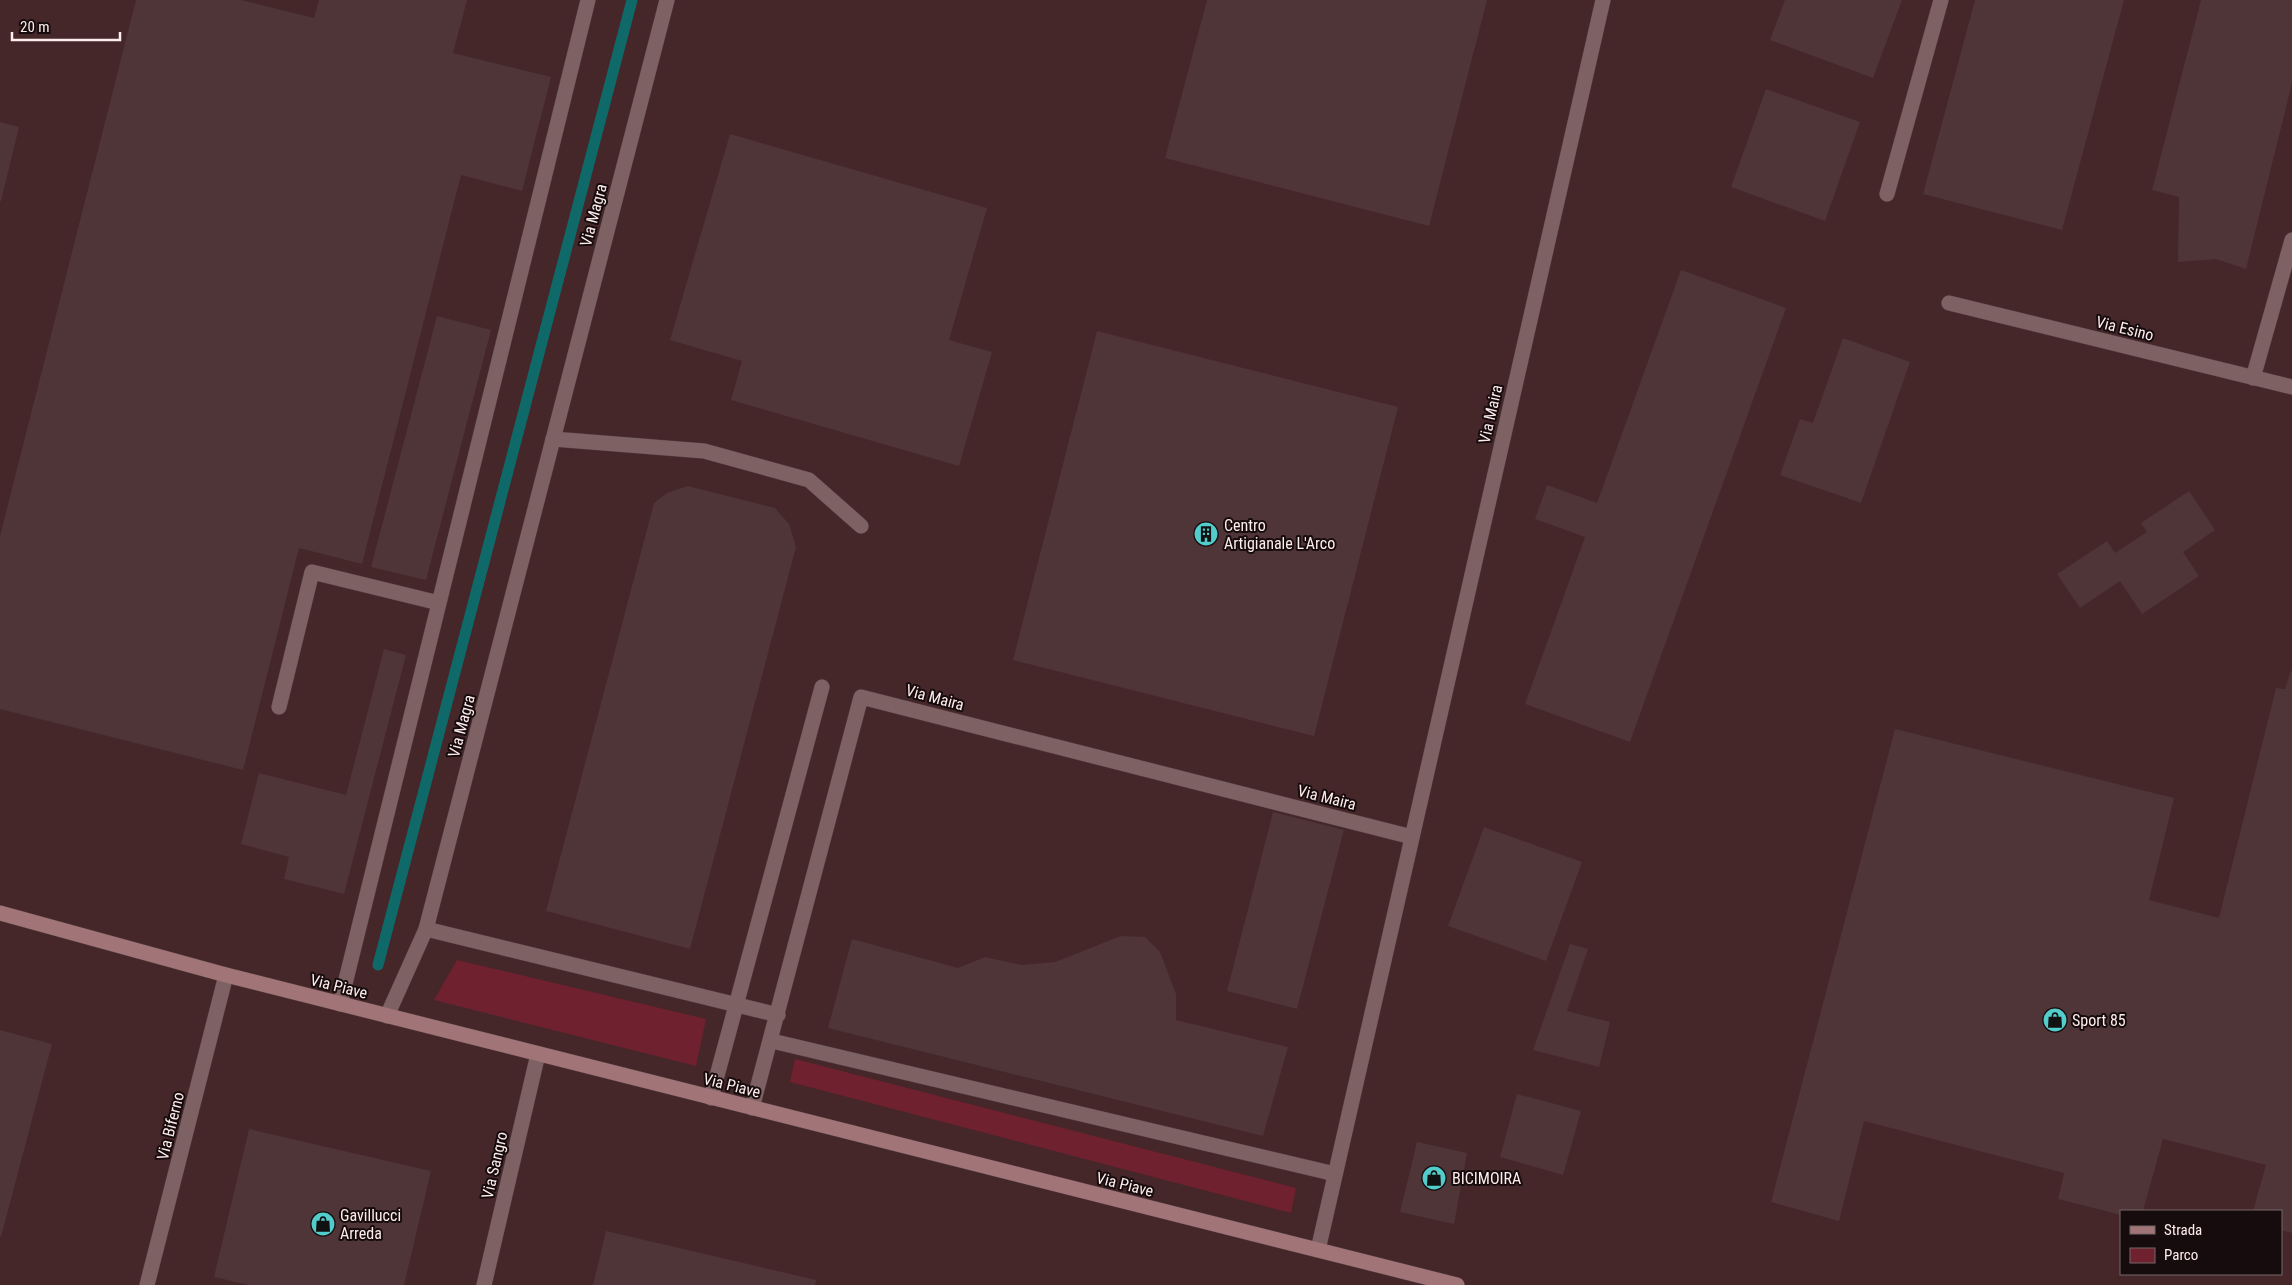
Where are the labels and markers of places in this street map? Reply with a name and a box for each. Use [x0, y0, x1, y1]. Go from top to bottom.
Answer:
place label: Centro Artigianale L'Arco [1224, 516, 1335, 553]
building icon: Centro Artigianale L'Arco [1193, 521, 1219, 547]
shop icon: Sport 85 [2042, 1007, 2068, 1033]
place label: Sport 85 [2072, 1011, 2126, 1030]
shop icon: BICIMOIRA [1421, 1165, 1447, 1191]
place label: BICIMOIRA [1452, 1169, 1521, 1188]
place label: Gavillucci Arreda [340, 1206, 401, 1243]
shop icon: Gavillucci Arreda [310, 1211, 336, 1237]

